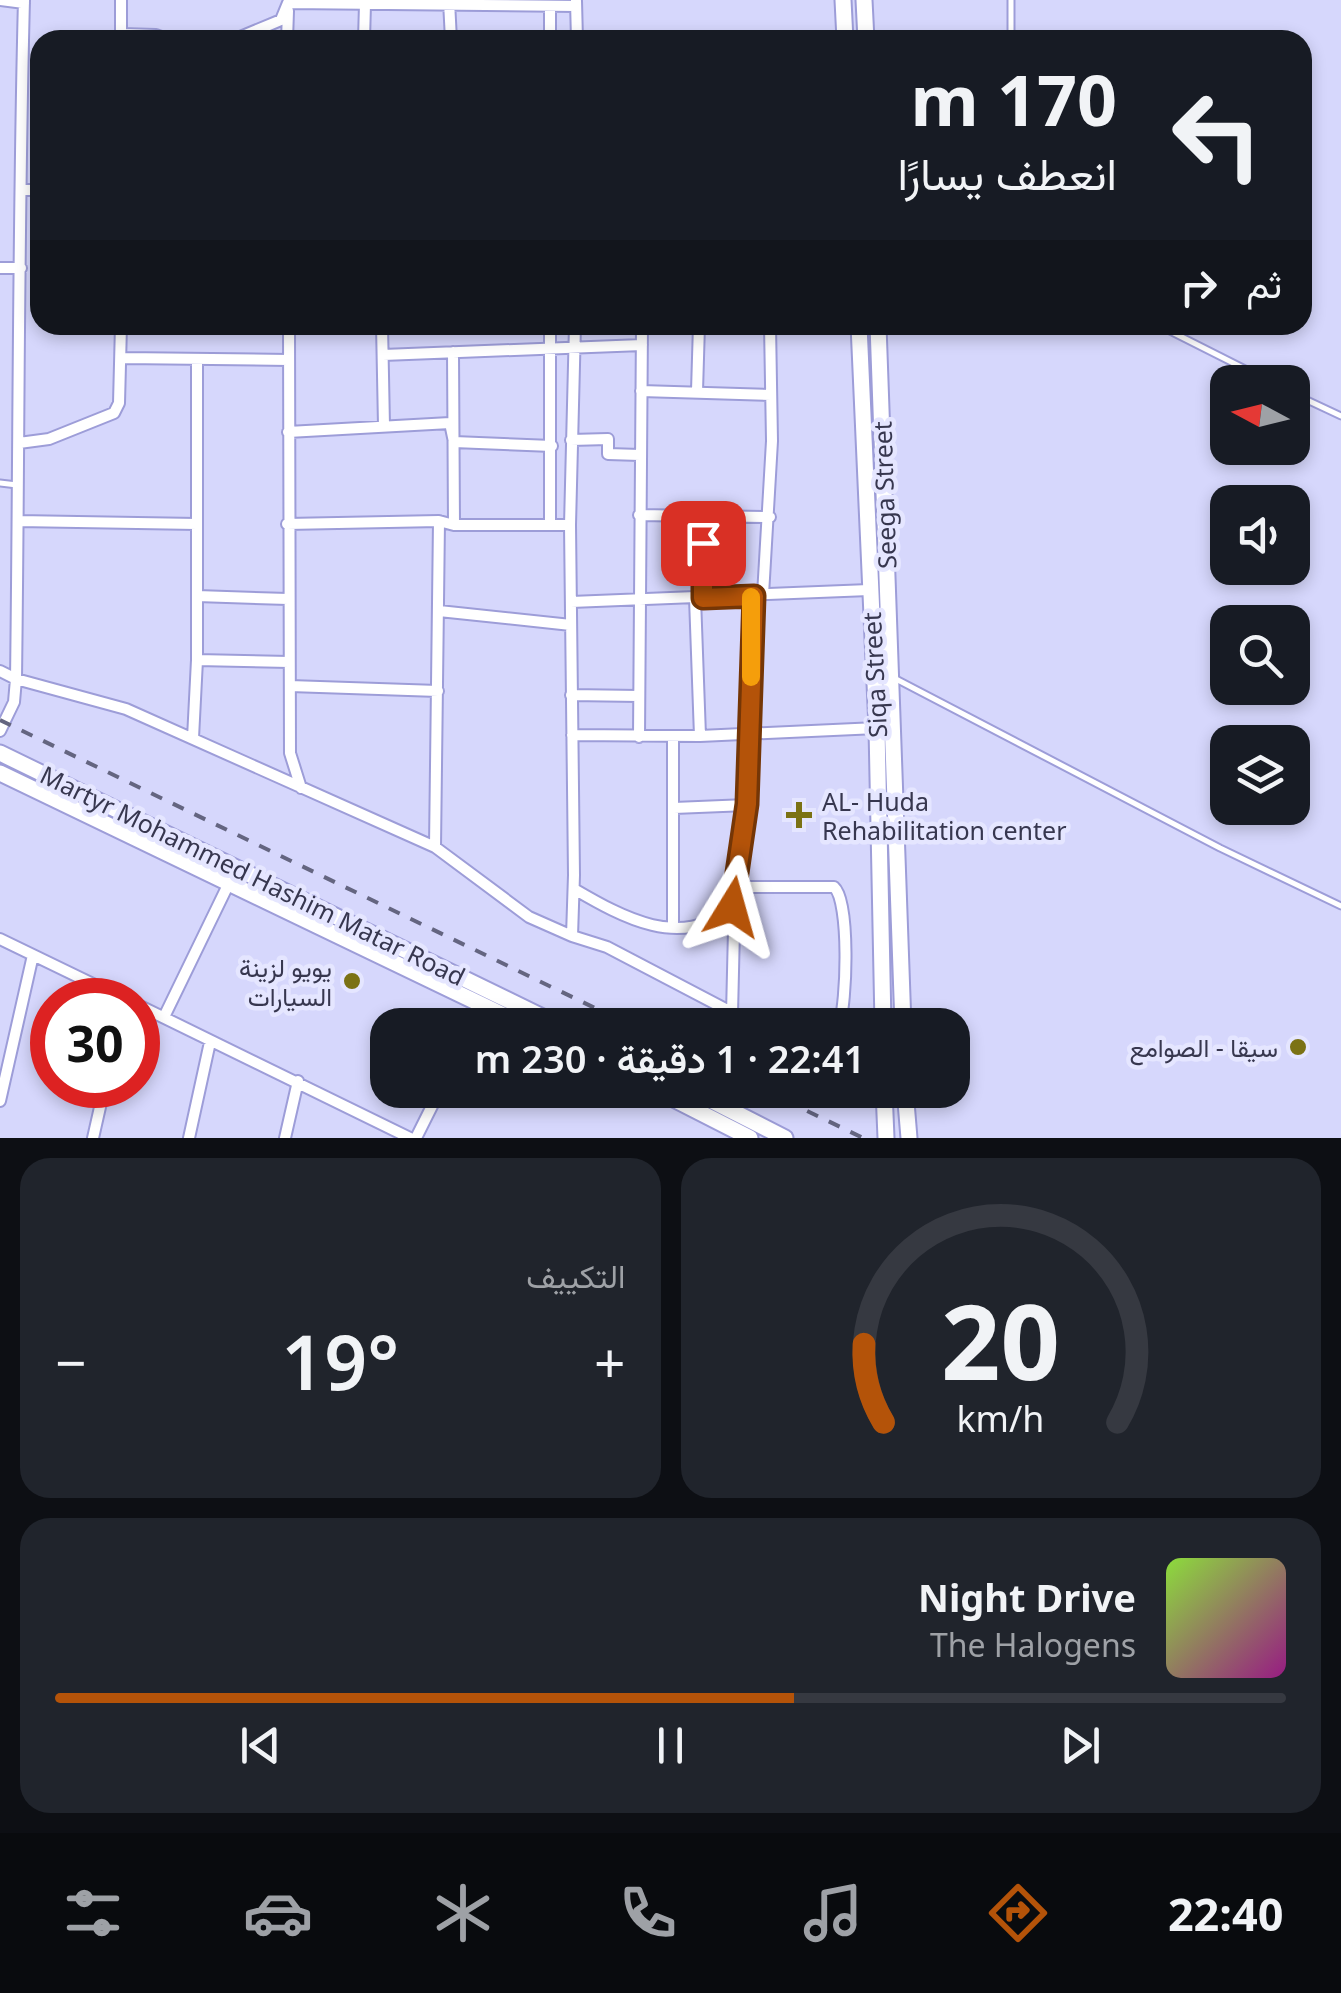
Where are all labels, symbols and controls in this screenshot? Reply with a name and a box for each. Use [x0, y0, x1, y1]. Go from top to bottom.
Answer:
text: 170 m [910, 51, 1117, 147]
icon: left [1152, 70, 1282, 200]
text: انعطف يسارًا [898, 142, 1117, 203]
text: ثم [1246, 257, 1282, 309]
icon: right [1171, 260, 1226, 315]
north arrow [1210, 365, 1310, 465]
map controls [1210, 365, 1310, 825]
street label: Seega Street [864, 421, 904, 569]
button: sound [1210, 485, 1310, 585]
pin [661, 501, 746, 586]
icon: arrive [676, 516, 731, 571]
button: search [1210, 605, 1310, 705]
street label: Siqa Street [854, 611, 894, 739]
button: layers [1210, 725, 1310, 825]
street label: Martyr Mohammed Hashim Matar Road [35, 757, 471, 993]
place label: AL- Huda Rehabilitation center [822, 784, 1066, 847]
marker: AL- Huda Rehabilitation center [786, 802, 812, 828]
position arrow [680, 855, 784, 959]
place label: يويو لزينة السيارات [239, 950, 332, 1013]
marker: يويو لزينة السيارات [341, 970, 363, 992]
speed limit sign: 30 [30, 978, 160, 1108]
place label: سيقا - الصوامع [1129, 1030, 1278, 1066]
text: 22:41 · 1 دقيقة · 230 m [475, 1032, 865, 1084]
marker: سيقا - الصوامع [1287, 1036, 1309, 1058]
text: التكييف [526, 1254, 626, 1297]
text: 20 [941, 1269, 1060, 1410]
text: 19° [281, 1310, 399, 1412]
text: − [55, 1324, 86, 1399]
text: + [594, 1324, 625, 1399]
text: km/h [957, 1394, 1045, 1442]
text: Night Drive [918, 1571, 1136, 1623]
text: The Halogens [930, 1623, 1136, 1666]
icon: previous [233, 1718, 288, 1773]
icon: pause [643, 1718, 698, 1773]
icon: next [1053, 1718, 1108, 1773]
icon: filters [58, 1878, 128, 1948]
icon: car [243, 1878, 313, 1948]
icon: climate [428, 1878, 498, 1948]
icon: phone [613, 1878, 683, 1948]
icon: music [798, 1878, 868, 1948]
icon: directions [983, 1878, 1053, 1948]
text: 22:40 [1168, 1883, 1283, 1944]

